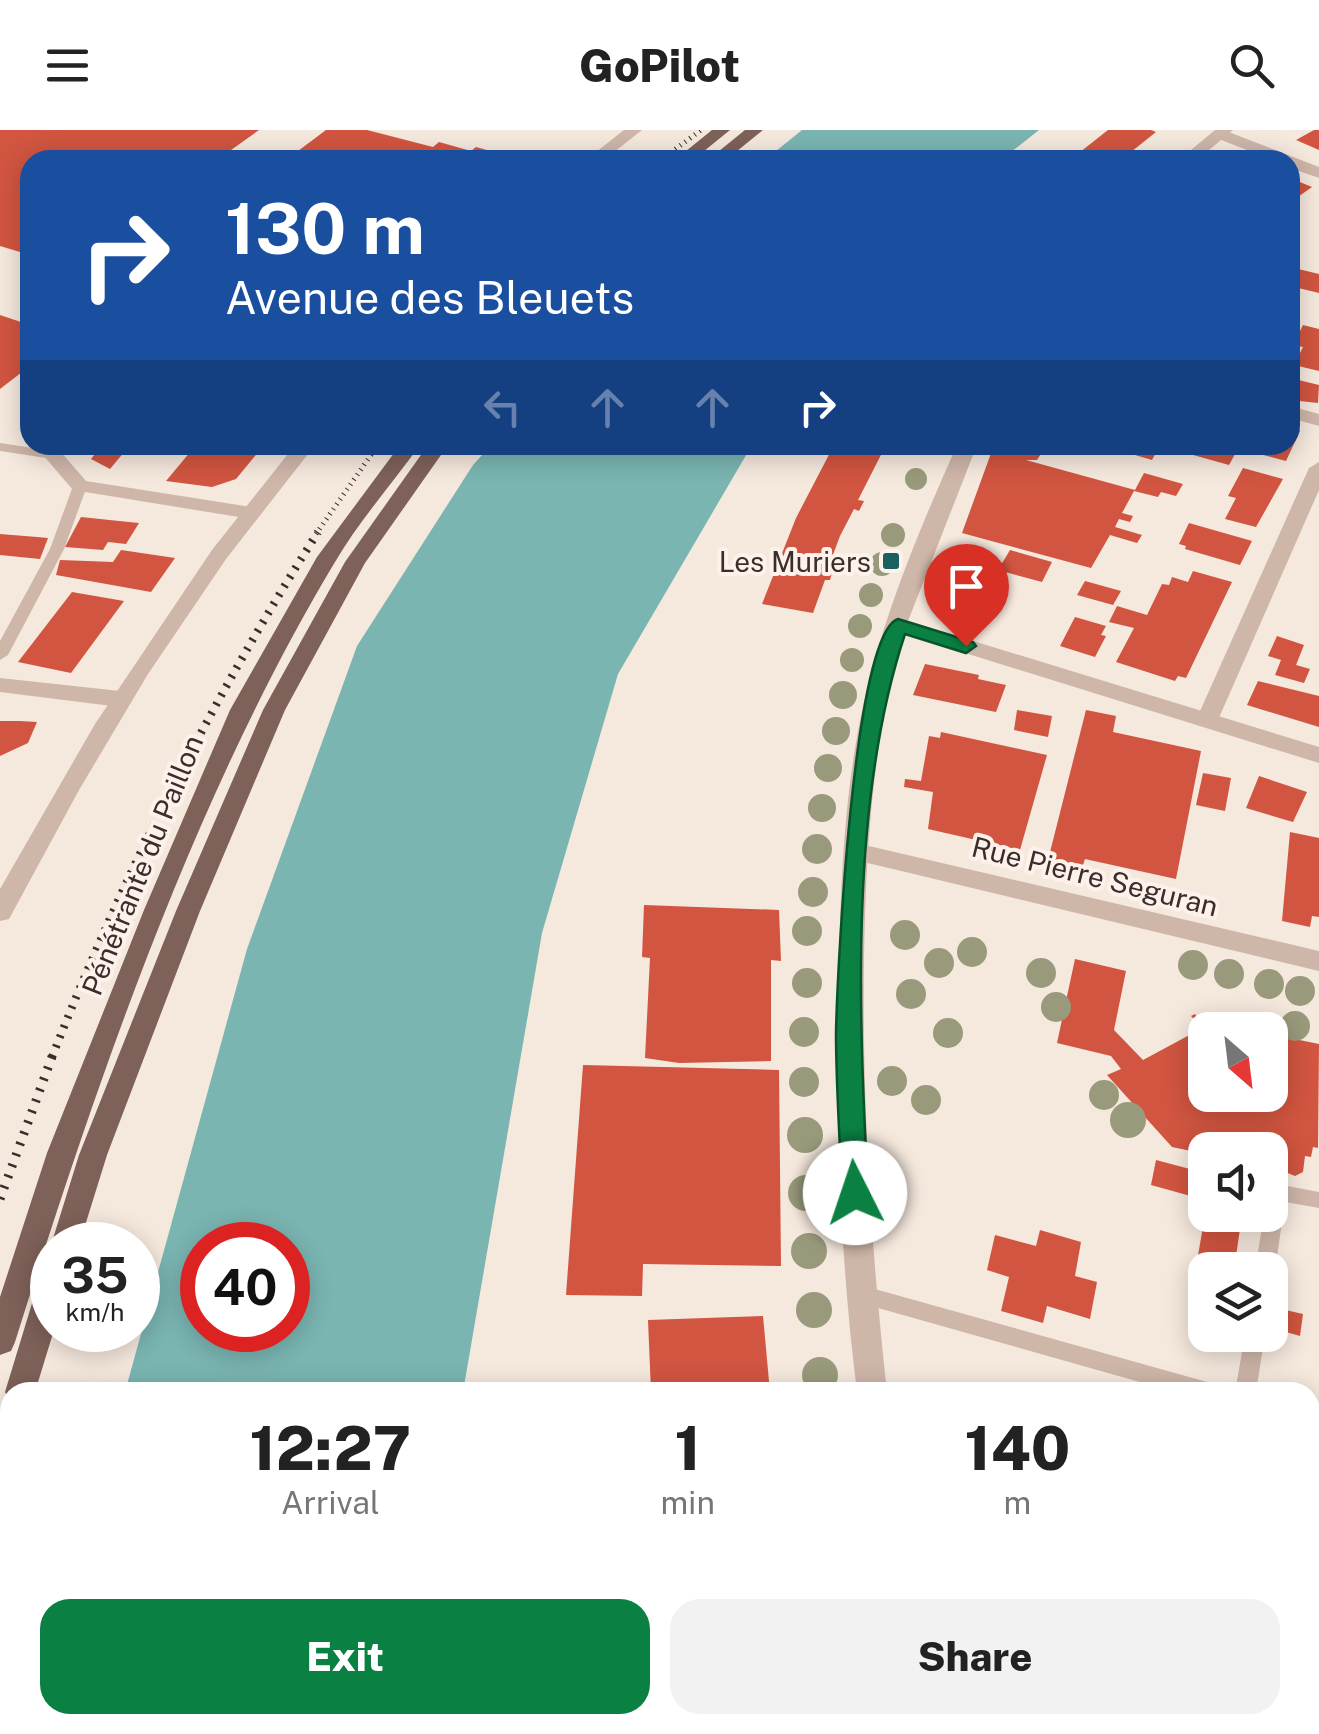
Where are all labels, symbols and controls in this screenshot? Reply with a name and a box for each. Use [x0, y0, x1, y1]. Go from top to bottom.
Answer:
icon: menu [40, 38, 95, 93]
icon: search [1224, 38, 1279, 93]
text: GoPilot [579, 39, 740, 92]
text: 130 m [225, 187, 425, 270]
icon: right [60, 190, 190, 320]
text: Avenue des Bleuets [225, 271, 634, 324]
icon: left [475, 380, 530, 435]
icon: ahead [580, 380, 635, 435]
icon: ahead [685, 380, 740, 435]
icon: right [790, 380, 845, 435]
pin [924, 544, 1009, 647]
place label: Les Muriers [719, 545, 871, 578]
marker: Les Muriers [880, 550, 902, 572]
icon: arrive [939, 559, 994, 614]
street label: Pénétrante du Paillon [75, 730, 209, 1000]
street label: Rue Pierre Seguran [969, 829, 1221, 923]
north arrow [1188, 1012, 1288, 1112]
map controls [1188, 1012, 1288, 1352]
button: sound [1188, 1132, 1288, 1232]
position arrow [803, 1141, 907, 1245]
speed limit sign: 40 [180, 1222, 310, 1352]
text: 35 [61, 1245, 129, 1304]
button: layers [1188, 1252, 1288, 1352]
text: km/h [66, 1297, 124, 1327]
text: 12:27 [250, 1413, 411, 1484]
text: 1 [675, 1413, 701, 1484]
text: 140 [964, 1413, 1070, 1484]
text: Arrival [281, 1484, 380, 1521]
text: min [661, 1484, 715, 1521]
text: m [1004, 1484, 1031, 1521]
button: Exit [40, 1599, 650, 1714]
button: Share [670, 1599, 1280, 1714]

